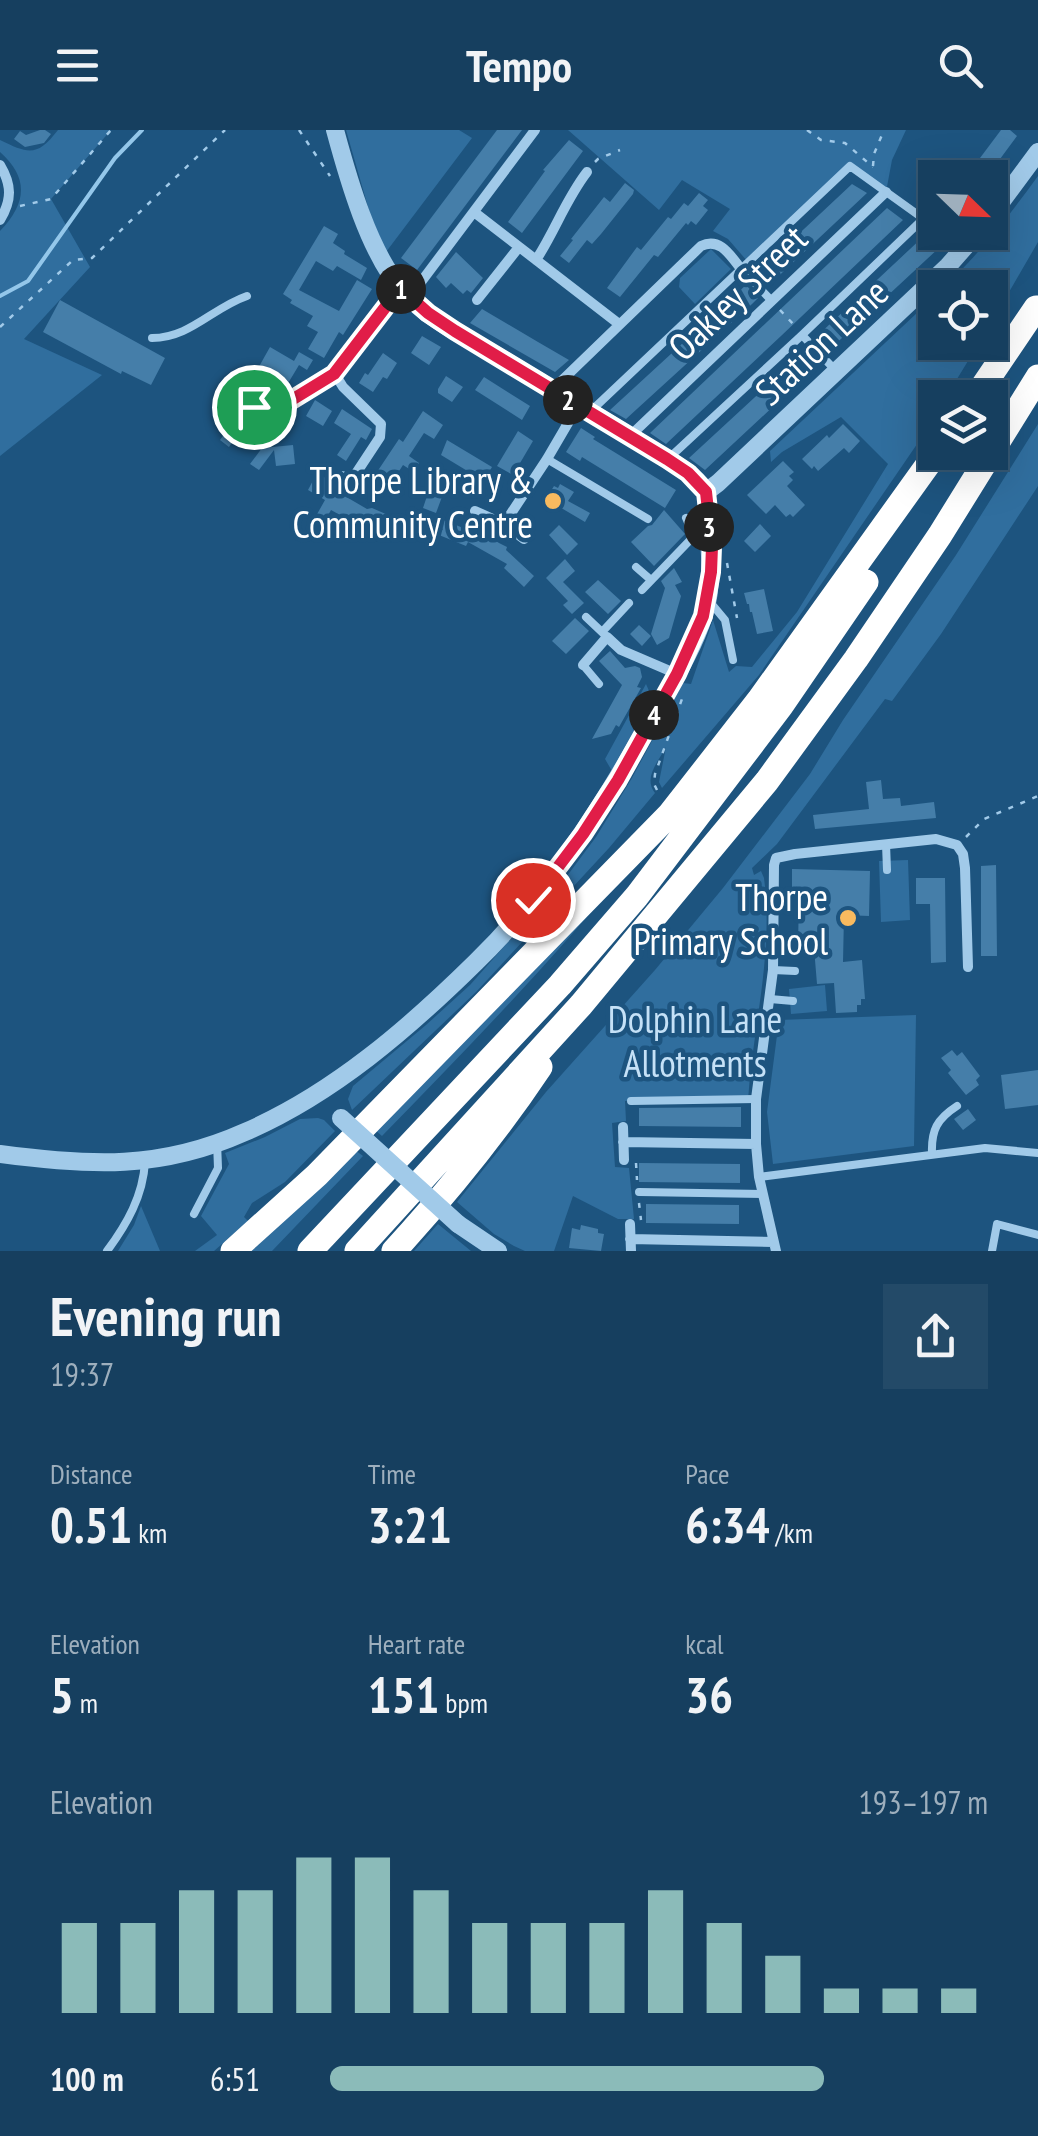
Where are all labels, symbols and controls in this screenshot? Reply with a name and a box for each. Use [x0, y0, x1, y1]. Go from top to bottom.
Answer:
text: Tempo [466, 36, 572, 94]
icon: menu [50, 38, 105, 93]
icon: search [933, 38, 988, 93]
north arrow [918, 160, 1008, 250]
map controls [918, 160, 1008, 470]
street label: Oakley Street [657, 213, 817, 370]
pin: 1 [376, 264, 426, 314]
street label: Station Lane [744, 267, 898, 415]
text: 1 [394, 270, 408, 307]
button: locate [918, 270, 1008, 360]
pin [212, 365, 297, 450]
pin: 2 [543, 375, 593, 425]
icon: arrive [227, 380, 282, 435]
button: layers [918, 380, 1008, 470]
text: 2 [561, 381, 575, 418]
place label: Thorpe Library & Community Centre [293, 455, 533, 548]
marker: Thorpe Library & Community Centre [542, 490, 564, 512]
pin: 3 [684, 502, 734, 552]
text: 3 [702, 508, 716, 545]
pin: 4 [629, 690, 679, 740]
text: 4 [647, 696, 661, 733]
pin [491, 858, 576, 943]
place label: Thorpe Primary School [633, 872, 828, 965]
icon: check [506, 873, 561, 928]
marker: Thorpe Primary School [837, 907, 859, 929]
park label: Dolphin Lane Allotments [608, 994, 782, 1087]
text: Evening run [50, 1280, 282, 1351]
button: share [883, 1284, 988, 1389]
text: 19:37 [50, 1353, 114, 1395]
text: Distance [50, 1455, 133, 1492]
text: Time [368, 1455, 416, 1492]
text: Pace [685, 1455, 729, 1492]
text: 0.51 [50, 1492, 132, 1557]
text: 3:21 [368, 1492, 452, 1557]
text: 6:34 [685, 1492, 770, 1557]
text: km [132, 1514, 167, 1551]
text: /km [770, 1514, 813, 1551]
text: Elevation [50, 1625, 140, 1662]
text: Heart rate [368, 1625, 465, 1662]
text: kcal [685, 1625, 724, 1662]
text: 5 [50, 1662, 74, 1727]
text: 151 [368, 1662, 439, 1727]
text: 36 [685, 1662, 733, 1727]
text: m [74, 1684, 98, 1721]
text: bpm [439, 1684, 488, 1721]
text: Elevation [50, 1781, 153, 1823]
text: 193–197 m [858, 1781, 988, 1823]
text: 100 m [50, 2058, 124, 2100]
text: 6:51 [210, 2058, 260, 2100]

